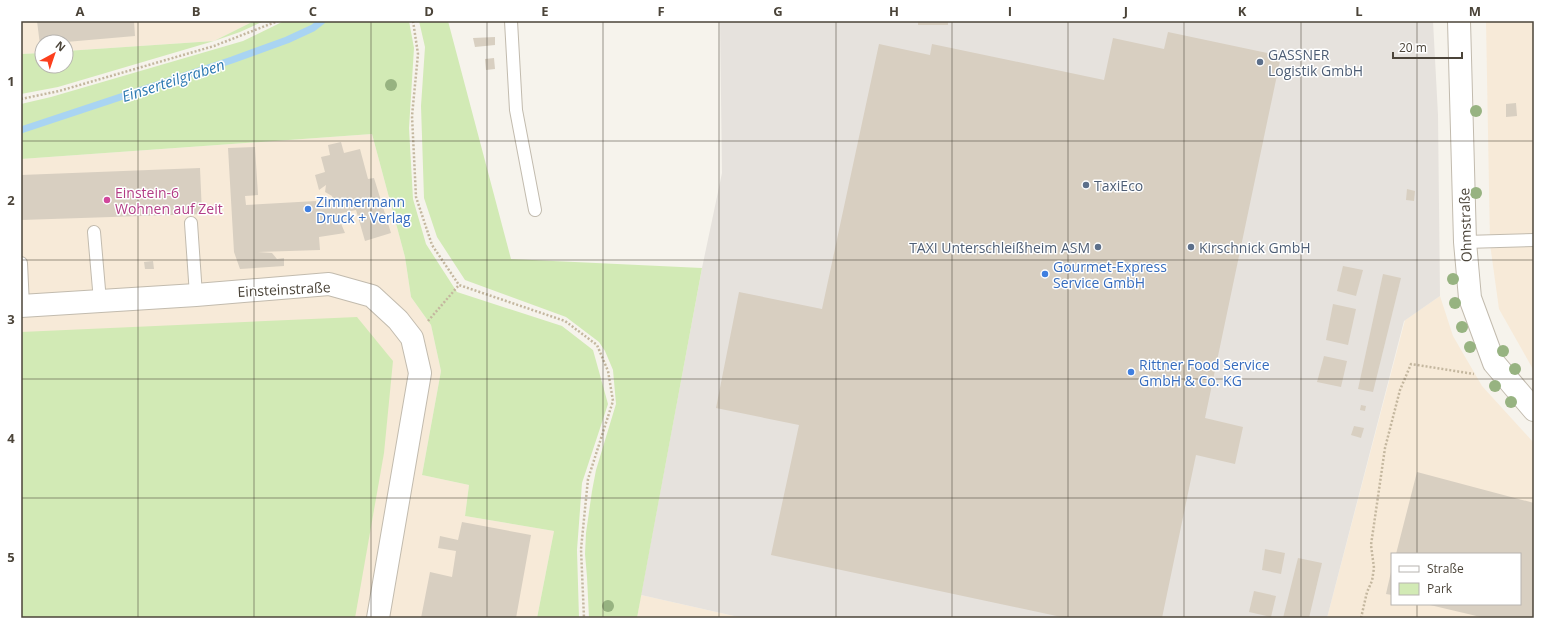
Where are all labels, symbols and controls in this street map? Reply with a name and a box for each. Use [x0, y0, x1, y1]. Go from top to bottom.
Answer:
text: A [76, 2, 85, 20]
text: B [192, 2, 201, 20]
text: C [309, 2, 317, 20]
text: D [424, 2, 434, 20]
text: E [541, 2, 549, 20]
text: F [657, 2, 665, 20]
text: G [773, 2, 783, 20]
text: H [889, 2, 899, 20]
text: I [1008, 2, 1012, 20]
text: J [1123, 2, 1128, 20]
text: K [1238, 2, 1247, 20]
text: L [1355, 2, 1363, 20]
text: M [1469, 2, 1481, 20]
north arrow [34, 34, 74, 74]
scale bar [1393, 34, 1462, 60]
text: N [52, 37, 69, 55]
text: 20 m [1399, 39, 1427, 56]
place label: GASSNER Logistik GmbH [1268, 45, 1363, 80]
water label: Einserteilgraben [119, 54, 227, 106]
marker: GASSNER Logistik GmbH [1255, 57, 1265, 67]
text: 1 [7, 72, 15, 90]
place label: TaxiEco [1094, 176, 1143, 195]
marker: TaxiEco [1081, 180, 1091, 190]
place label: Einstein-6 Wohnen auf Zeit [115, 183, 223, 218]
street label: Ohmstraße [1454, 187, 1476, 262]
text: 2 [7, 191, 15, 209]
place label: Zimmermann Druck + Verlag [316, 192, 411, 227]
marker: Einstein-6 Wohnen auf Zeit [102, 195, 112, 205]
marker: Zimmermann Druck + Verlag [303, 204, 313, 214]
place label: TAXI Unterschleißheim ASM [909, 238, 1090, 257]
place label: Kirschnick GmbH [1199, 238, 1311, 257]
marker: TAXI Unterschleißheim ASM [1093, 242, 1103, 252]
marker: Kirschnick GmbH [1186, 242, 1196, 252]
place label: Gourmet-Express Service GmbH [1053, 257, 1167, 292]
marker: Gourmet-Express Service GmbH [1040, 269, 1050, 279]
street label: Einsteinstraße [237, 277, 331, 301]
text: 3 [7, 310, 15, 328]
place label: Rittner Food Service GmbH & Co. KG [1139, 355, 1270, 390]
marker: Rittner Food Service GmbH & Co. KG [1126, 367, 1136, 377]
text: 4 [7, 429, 15, 447]
text: 5 [7, 548, 15, 566]
legend [1391, 553, 1521, 605]
text: Straße [1427, 560, 1464, 577]
text: Park [1427, 580, 1453, 597]

